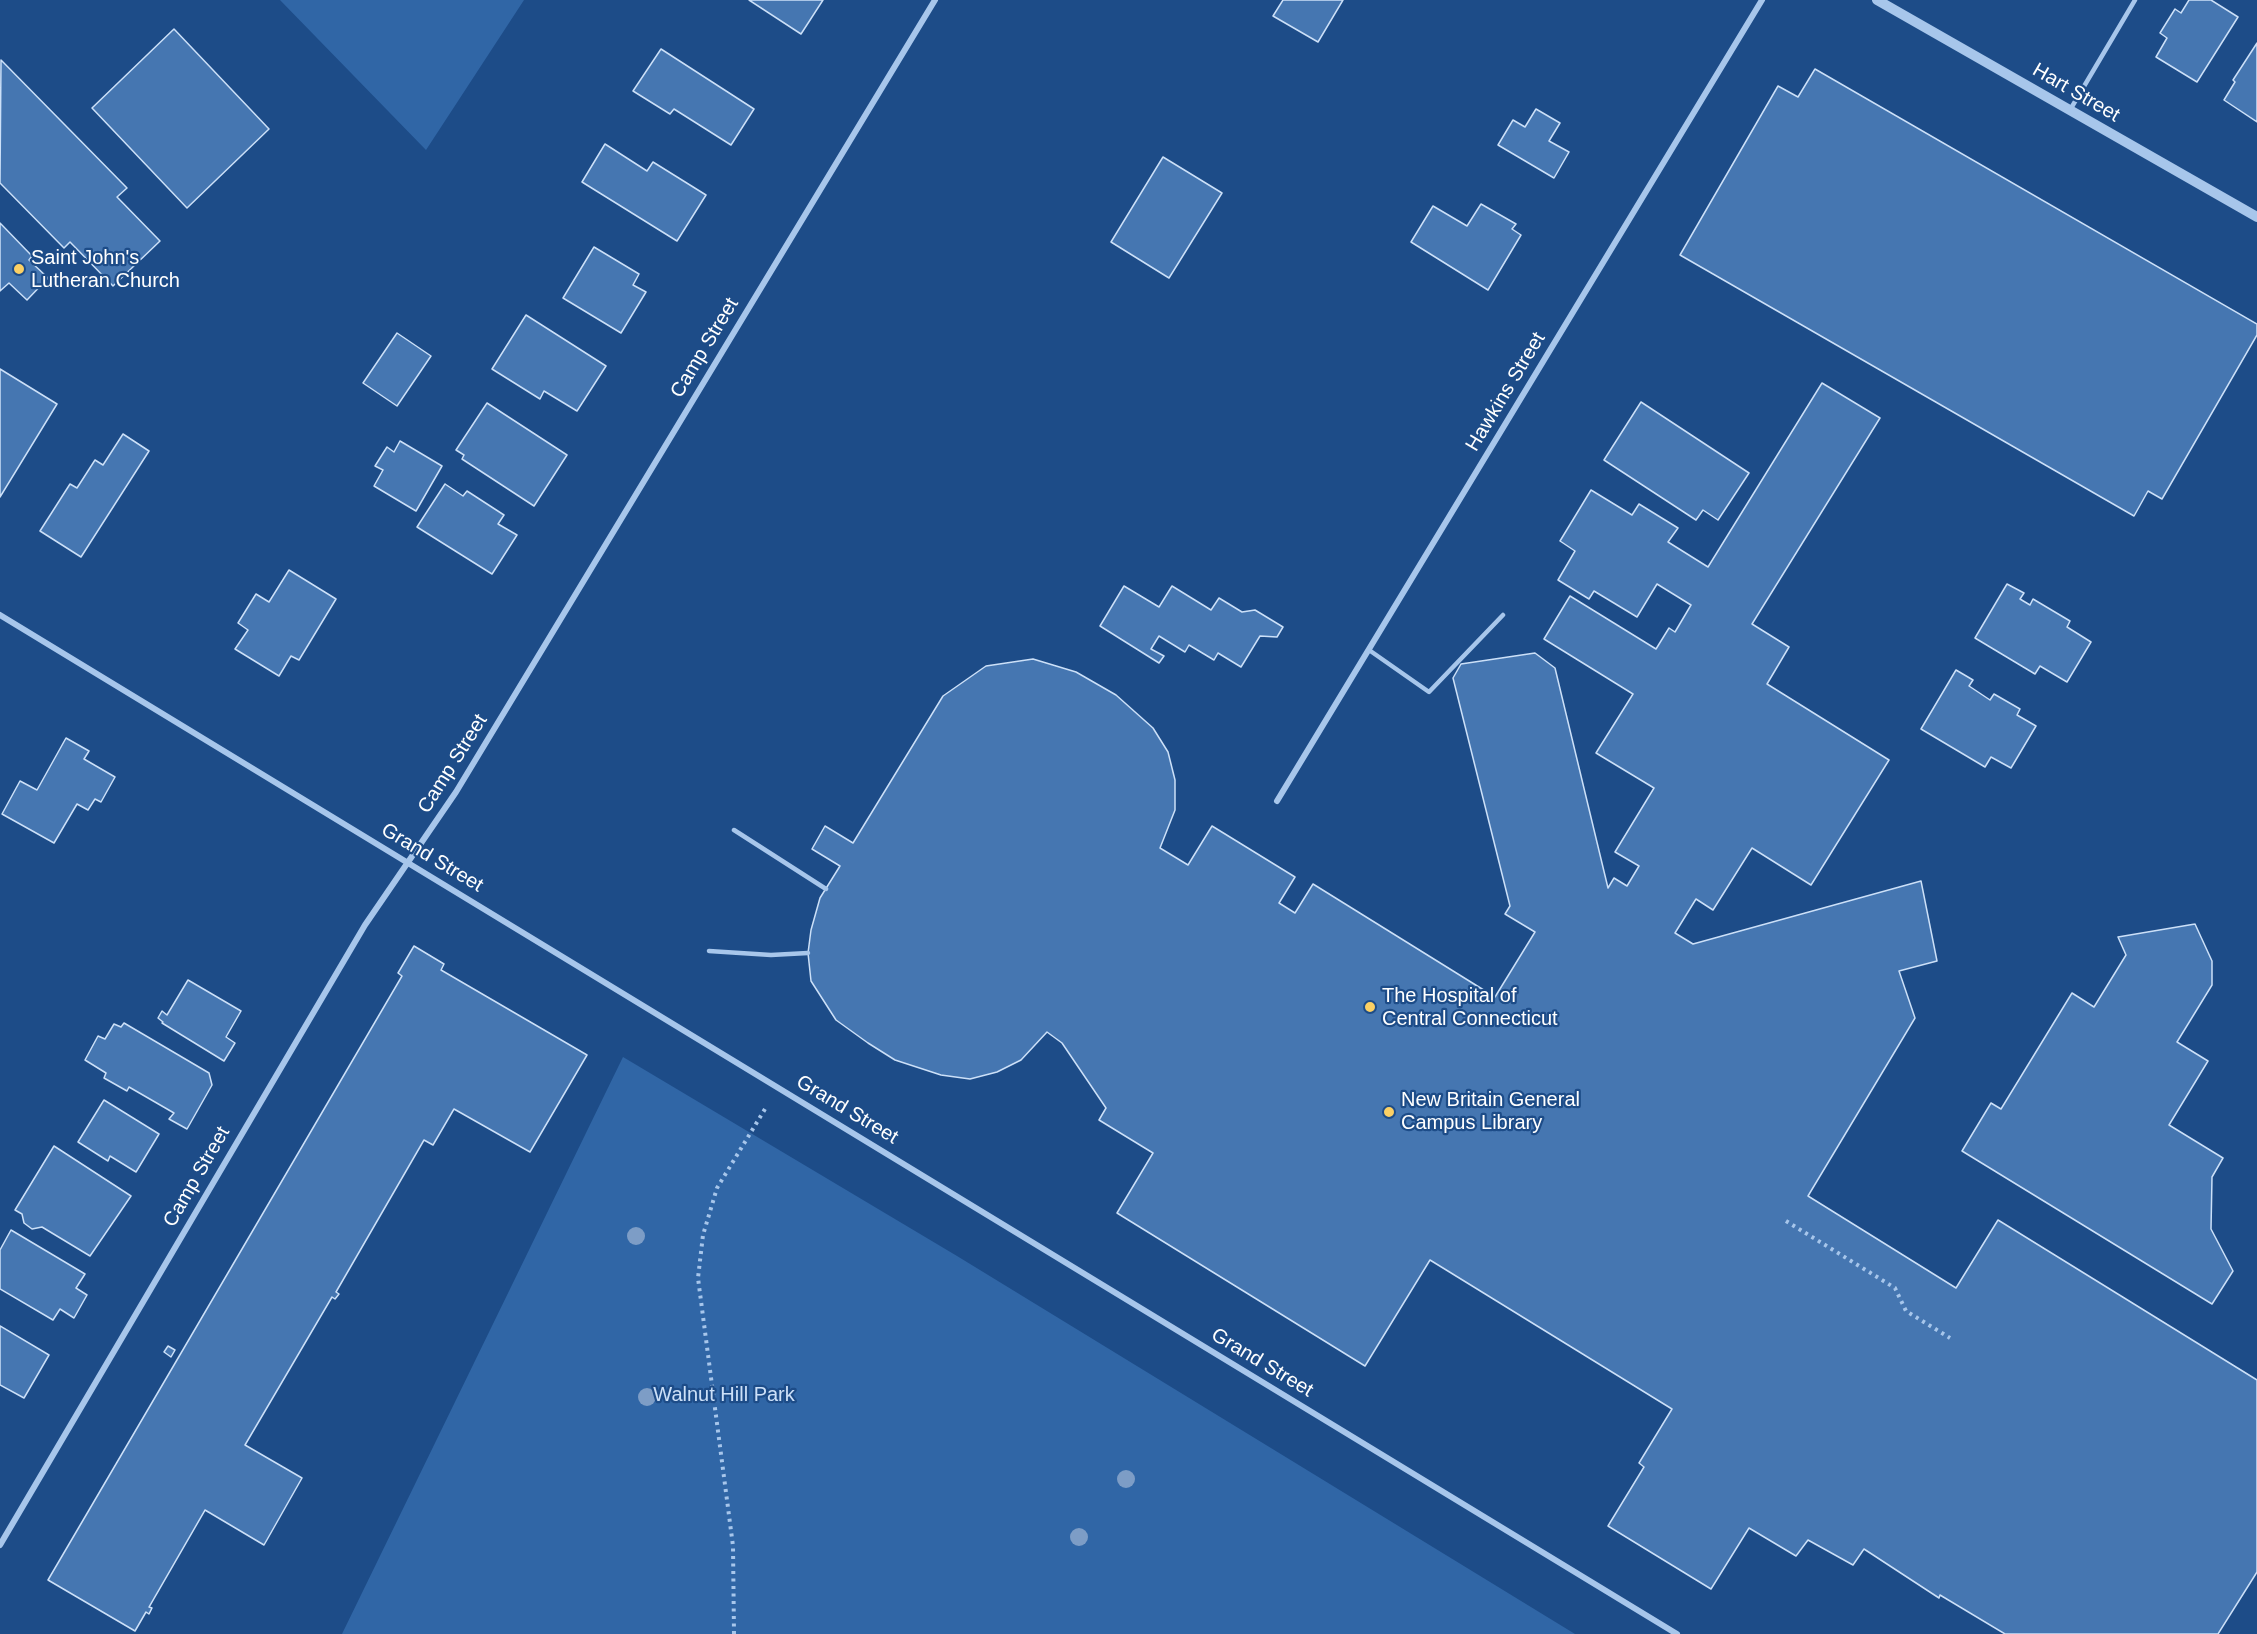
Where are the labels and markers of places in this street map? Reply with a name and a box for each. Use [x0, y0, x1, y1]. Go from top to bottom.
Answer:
place label: Saint John's Lutheran Church [31, 246, 180, 293]
marker: Saint John's Lutheran Church [12, 262, 26, 276]
place label: The Hospital of Central Connecticut [1382, 984, 1558, 1031]
marker: The Hospital of Central Connecticut [1363, 1000, 1377, 1014]
place label: New Britain General Campus Library [1401, 1088, 1580, 1135]
marker: New Britain General Campus Library [1382, 1105, 1396, 1119]

